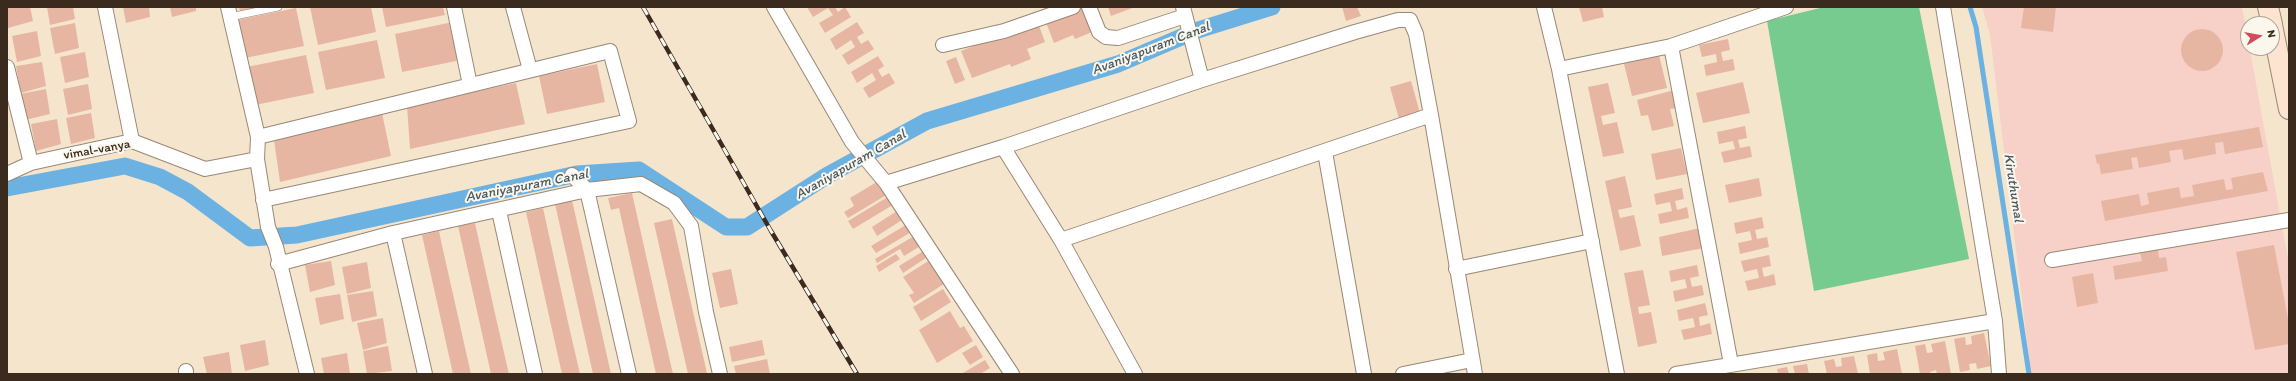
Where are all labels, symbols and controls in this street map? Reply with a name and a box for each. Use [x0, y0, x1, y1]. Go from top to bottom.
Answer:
north arrow [2240, 16, 2280, 56]
water label: Avaniyapuram Canal [1090, 19, 1212, 79]
text: N [2264, 29, 2278, 39]
water label: Avaniyapuram Canal [793, 127, 909, 203]
street label: vimal-vanya [62, 136, 132, 164]
water label: Kiruthumal [1999, 152, 2027, 224]
water label: Avaniyapuram Canal [464, 166, 590, 206]

